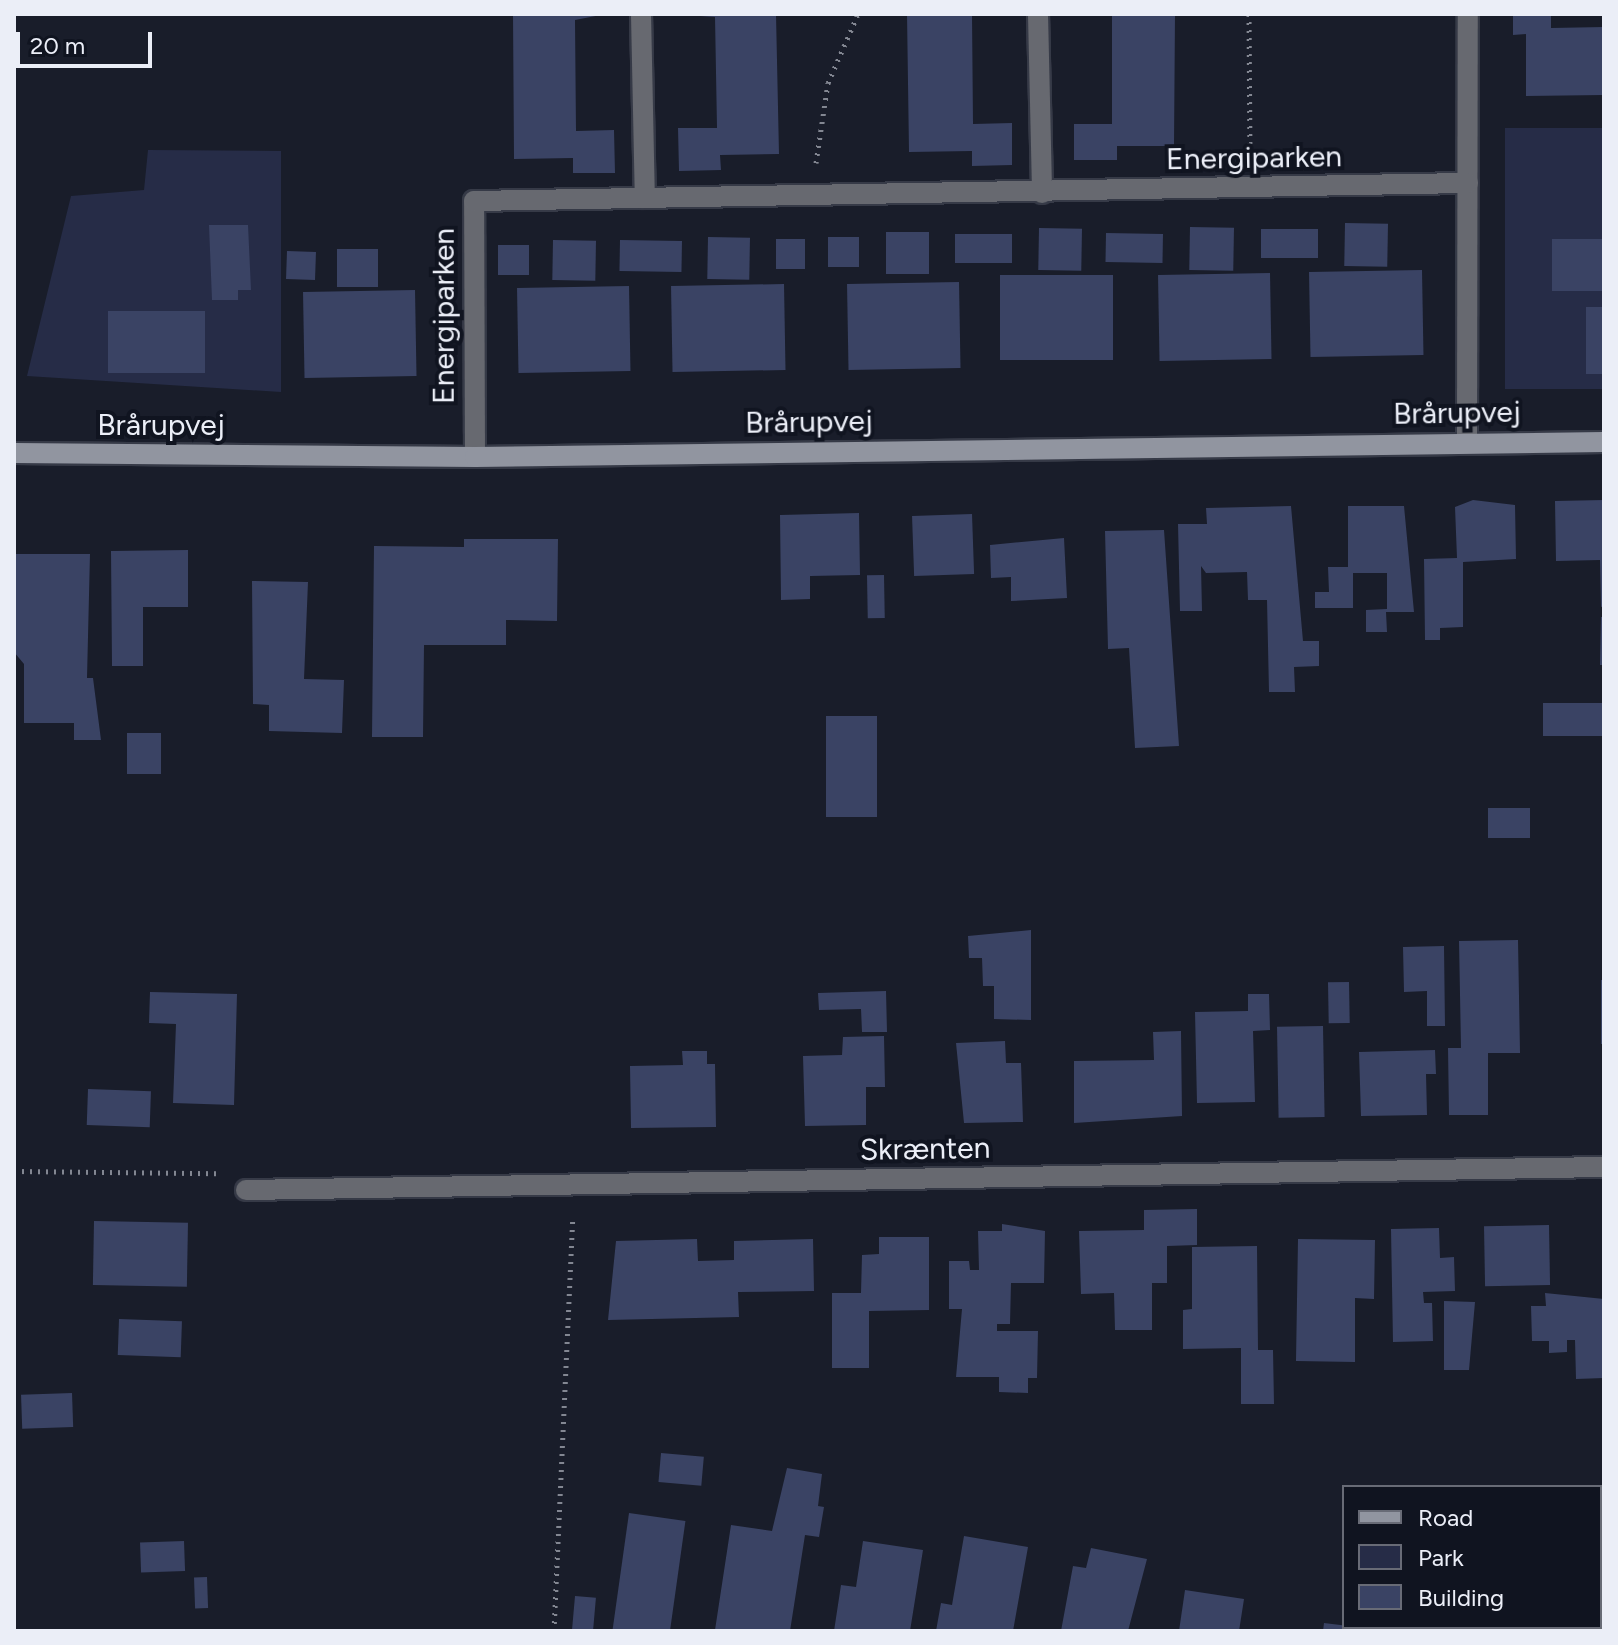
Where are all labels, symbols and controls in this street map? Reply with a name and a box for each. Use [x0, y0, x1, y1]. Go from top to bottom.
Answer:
scale bar [20, 16, 156, 66]
text: 20 m [30, 31, 85, 60]
street label: Energiparken [1166, 138, 1342, 178]
street label: Energiparken [426, 228, 462, 404]
street label: Brårupvej [1393, 394, 1521, 432]
street label: Brårupvej [745, 403, 873, 441]
street label: Brårupvej [97, 407, 225, 443]
street label: Skrænten [859, 1130, 991, 1168]
legend [1342, 1485, 1602, 1629]
text: Road [1418, 1503, 1473, 1532]
text: Park [1418, 1543, 1464, 1572]
text: Building [1418, 1583, 1504, 1612]

